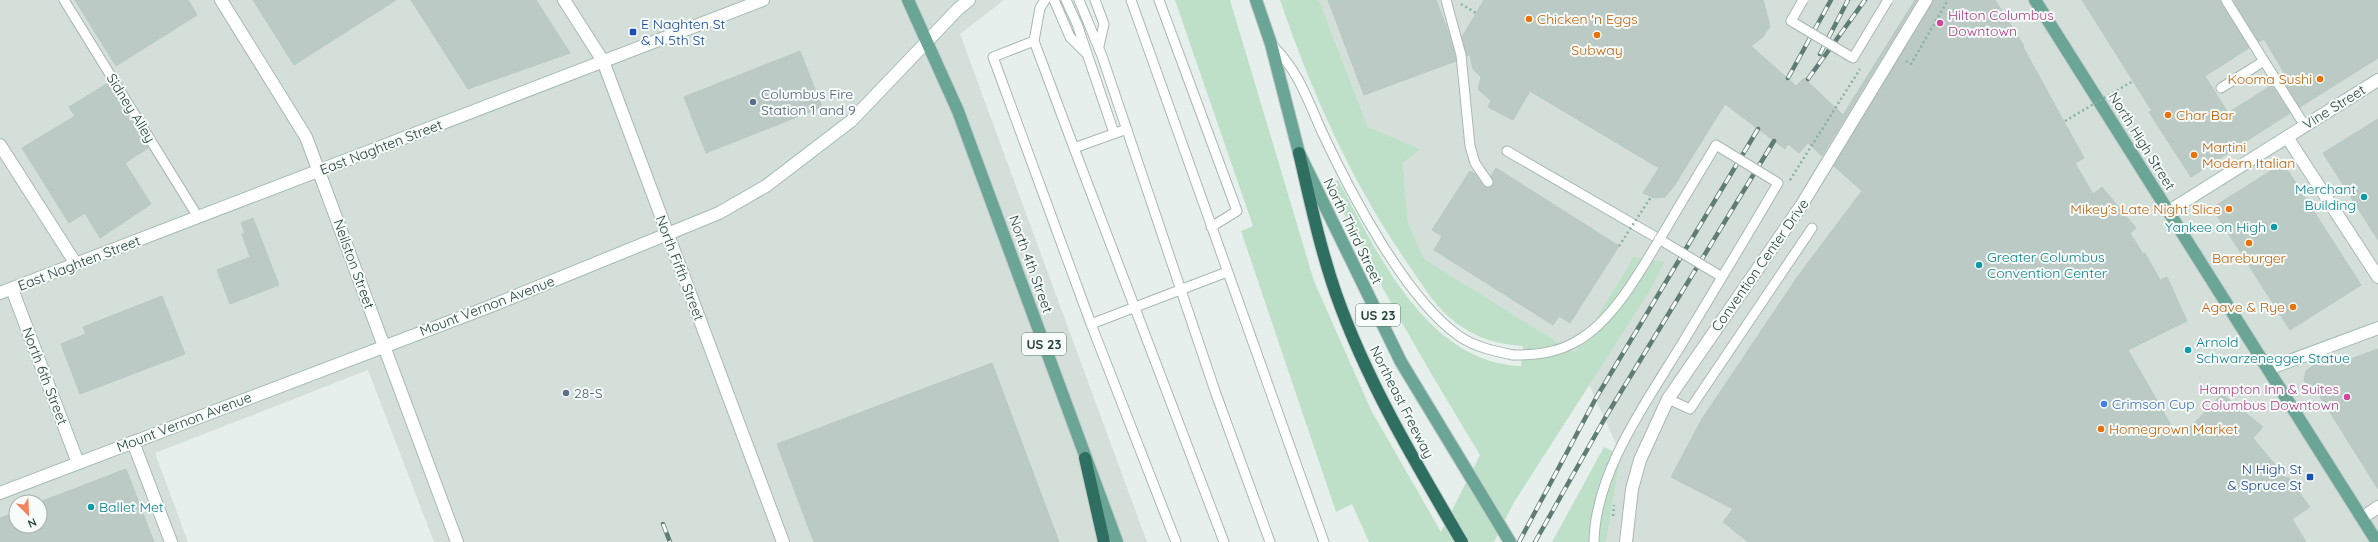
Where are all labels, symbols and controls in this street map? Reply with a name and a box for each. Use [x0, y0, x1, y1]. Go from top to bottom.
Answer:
place label: Hilton Columbus Downtown [1948, 6, 2054, 40]
place label: Chicken 'n Eggs [1537, 10, 1638, 28]
marker: Chicken 'n Eggs [1524, 14, 1534, 24]
place label: E Naghten St & N 5th St [641, 15, 726, 49]
marker: Hilton Columbus Downtown [1935, 18, 1945, 28]
marker: E Naghten St & N 5th St [628, 27, 638, 37]
marker: Subway [1592, 30, 1602, 40]
place label: Subway [1571, 41, 1623, 59]
street label: Sidney Alley [103, 70, 159, 146]
place label: Kooma Sushi [2228, 70, 2312, 88]
marker: Kooma Sushi [2315, 74, 2325, 84]
street label: Vine Street [2299, 81, 2369, 133]
place label: Columbus Fire Station 1 and 9 [761, 85, 856, 119]
street label: North High Street [2105, 89, 2180, 194]
marker: Columbus Fire Station 1 and 9 [748, 97, 758, 107]
place label: Char Bar [2176, 106, 2234, 124]
marker: Char Bar [2163, 110, 2173, 120]
street label: East Naghten Street [317, 115, 445, 179]
place label: Martini Modern Italian [2202, 138, 2295, 172]
marker: Martini Modern Italian [2189, 150, 2199, 160]
street label: North Third Street [1320, 175, 1387, 287]
place label: Merchant Building [2295, 180, 2356, 214]
marker: Merchant Building [2359, 192, 2369, 202]
street label: Convention Center Drive [1707, 195, 1813, 335]
place label: Mikey’s Late Night Slice [2070, 200, 2221, 218]
marker: Mikey’s Late Night Slice [2224, 204, 2234, 214]
street label: North Fifth Street [652, 213, 708, 323]
street label: North 4th Street [1005, 213, 1057, 316]
street label: Neilston Street [329, 217, 379, 312]
place label: Yankee on High [2165, 218, 2266, 236]
marker: Yankee on High [2269, 222, 2279, 232]
street label: East Naghten Street [15, 231, 143, 295]
marker: Bareburger [2244, 238, 2254, 248]
place label: Greater Columbus Convention Center [1987, 248, 2108, 282]
place label: Bareburger [2212, 249, 2287, 267]
marker: Greater Columbus Convention Center [1974, 260, 1984, 270]
street label: Mount Vernon Avenue [417, 272, 557, 340]
place label: Agave & Rye [2201, 298, 2285, 316]
marker: Agave & Rye [2288, 302, 2298, 312]
road number: US 23 [1356, 304, 1400, 326]
street label: North 6th Street [18, 325, 72, 427]
road number: US 23 [1022, 333, 1066, 355]
place label: Arnold Schwarzenegger Statue [2196, 333, 2350, 367]
street label: Northeast Freeway [1366, 343, 1438, 461]
marker: Arnold Schwarzenegger Statue [2183, 345, 2193, 355]
place label: Hampton Inn & Suites Columbus Downtown [2199, 380, 2339, 414]
place label: 28-S [574, 384, 603, 402]
street label: Mount Vernon Avenue [114, 388, 254, 456]
marker: 28-S [561, 388, 571, 398]
marker: Hampton Inn & Suites Columbus Downtown [2342, 392, 2352, 402]
place label: Crimson Cup [2112, 395, 2195, 413]
marker: Crimson Cup [2099, 399, 2109, 409]
place label: Homegrown Market [2109, 420, 2238, 438]
marker: Homegrown Market [2096, 424, 2106, 434]
place label: N High St & Spruce St [2227, 460, 2302, 494]
marker: N High St & Spruce St [2305, 472, 2315, 482]
north arrow [8, 494, 48, 534]
place label: Ballet Met [99, 498, 164, 516]
marker: Ballet Met [86, 502, 96, 512]
text: N [26, 515, 39, 531]

